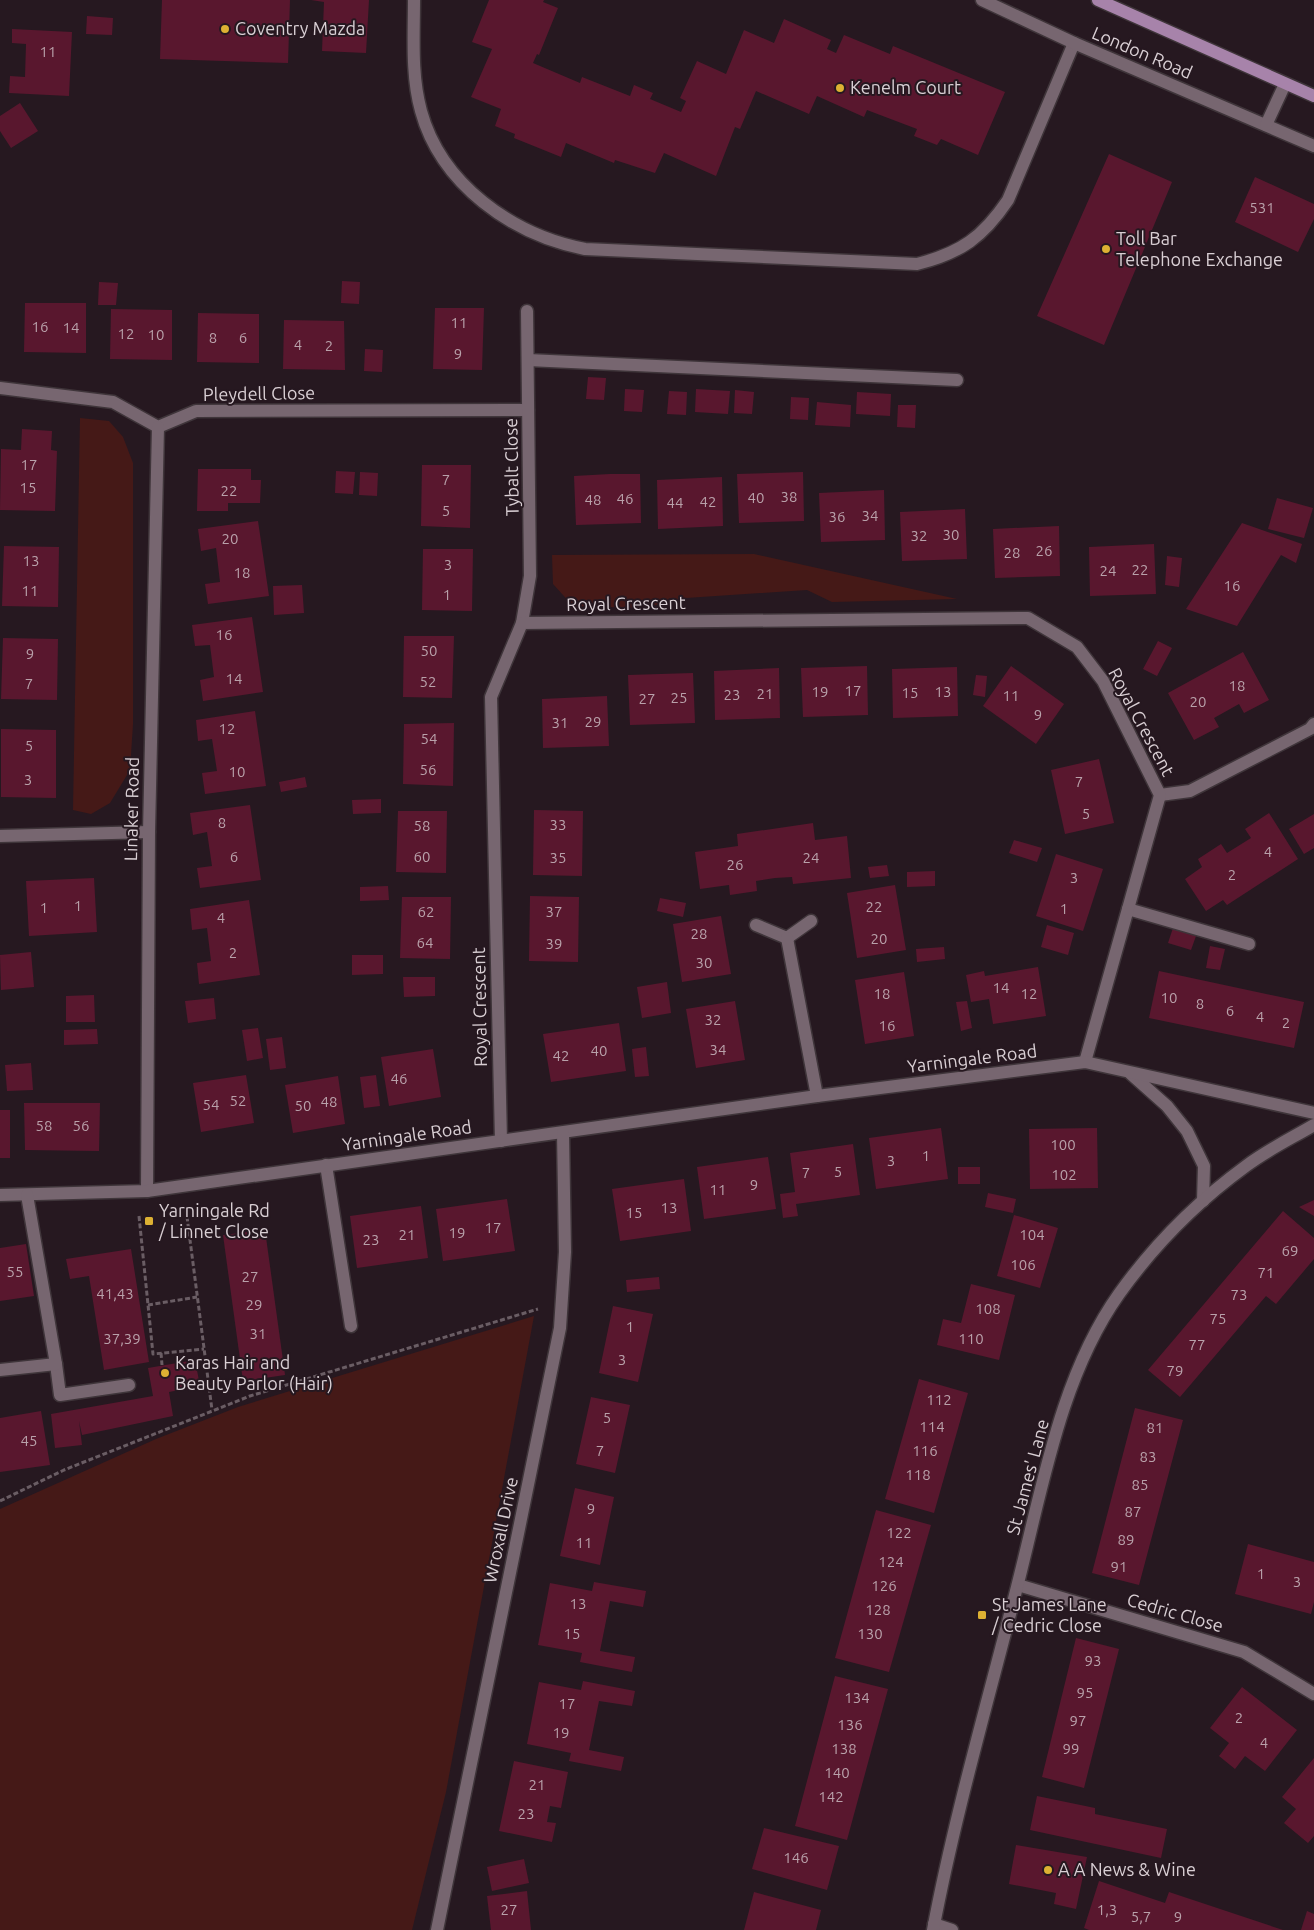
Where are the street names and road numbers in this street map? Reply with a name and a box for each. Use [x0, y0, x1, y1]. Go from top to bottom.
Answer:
street label: London Road [1089, 22, 1196, 82]
street label: Pleydell Close [203, 382, 315, 404]
street label: Tybalt Close [500, 418, 522, 516]
street label: Royal Crescent [566, 592, 686, 614]
street label: Royal Crescent [1105, 664, 1179, 779]
street label: Linaker Road [120, 757, 142, 861]
street label: Royal Crescent [468, 947, 490, 1067]
street label: Yarningale Road [906, 1040, 1038, 1076]
street label: Yarningale Road [341, 1116, 473, 1154]
street label: St James' Lane [1002, 1417, 1052, 1537]
street label: Wroxall Drive [479, 1475, 521, 1585]
street label: Cedric Close [1125, 1589, 1226, 1635]

